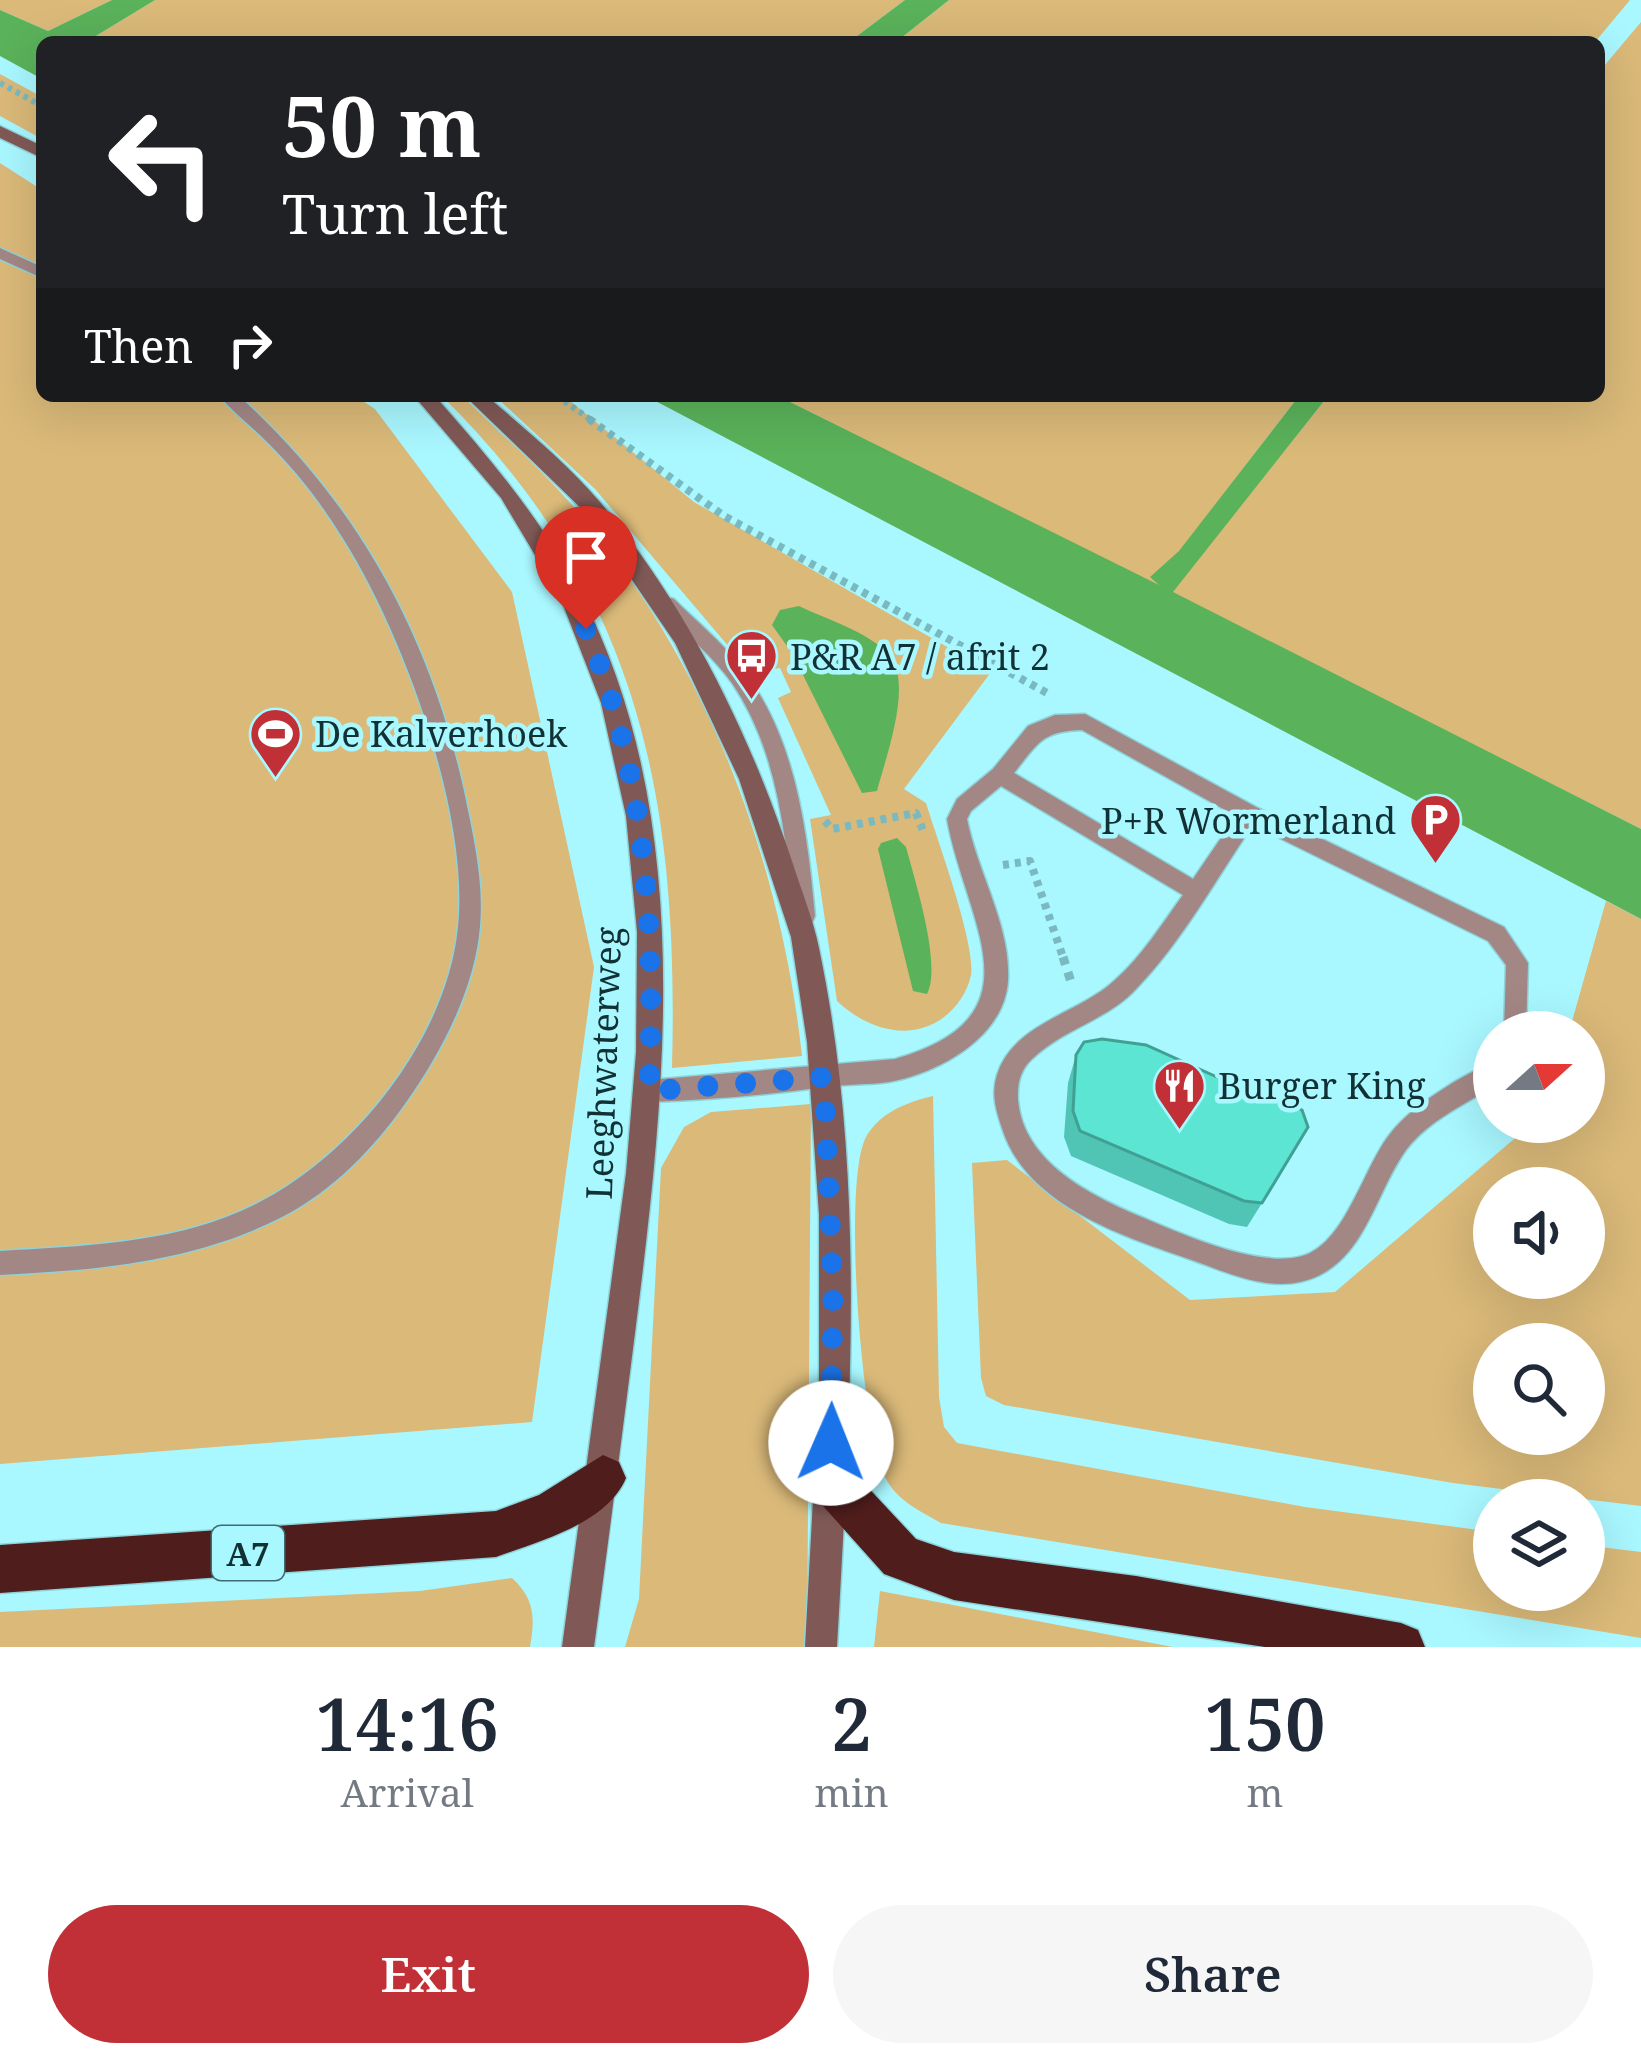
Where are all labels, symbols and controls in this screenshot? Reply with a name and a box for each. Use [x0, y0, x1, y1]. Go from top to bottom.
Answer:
text: 50 m [282, 67, 482, 182]
icon: left [84, 84, 240, 240]
text: Turn left [282, 176, 508, 250]
icon: right [217, 312, 283, 378]
text: Then [84, 315, 193, 376]
pin [535, 506, 637, 629]
icon: arrive [553, 524, 619, 590]
bus stop icon: P&R A7 / afrit 2 [723, 628, 779, 702]
place label: P&R A7 / afrit 2 [790, 632, 1050, 681]
sports icon: De Kalverhoek [248, 705, 304, 779]
place label: De Kalverhoek [315, 709, 568, 758]
parking icon: P+R Wormerland [1407, 792, 1463, 866]
place label: P+R Wormerland [1101, 796, 1396, 845]
street label: Leeghwaterweg [574, 926, 632, 1200]
north arrow [1473, 1011, 1605, 1143]
map controls [1473, 1011, 1605, 1611]
restaurant icon: Burger King [1151, 1057, 1207, 1131]
place label: Burger King [1218, 1061, 1426, 1110]
button: sound [1473, 1167, 1605, 1299]
button: search [1473, 1323, 1605, 1455]
position arrow [768, 1380, 894, 1506]
button: layers [1473, 1479, 1605, 1611]
road number: A7 [212, 1526, 284, 1580]
text: 14:16 [315, 1674, 499, 1772]
text: 2 [831, 1674, 872, 1772]
text: 150 [1204, 1674, 1326, 1772]
text: Arrival [340, 1765, 474, 1818]
text: min [814, 1765, 889, 1818]
text: m [1246, 1765, 1283, 1818]
button: Exit [48, 1905, 809, 2043]
button: Share [833, 1905, 1593, 2043]

